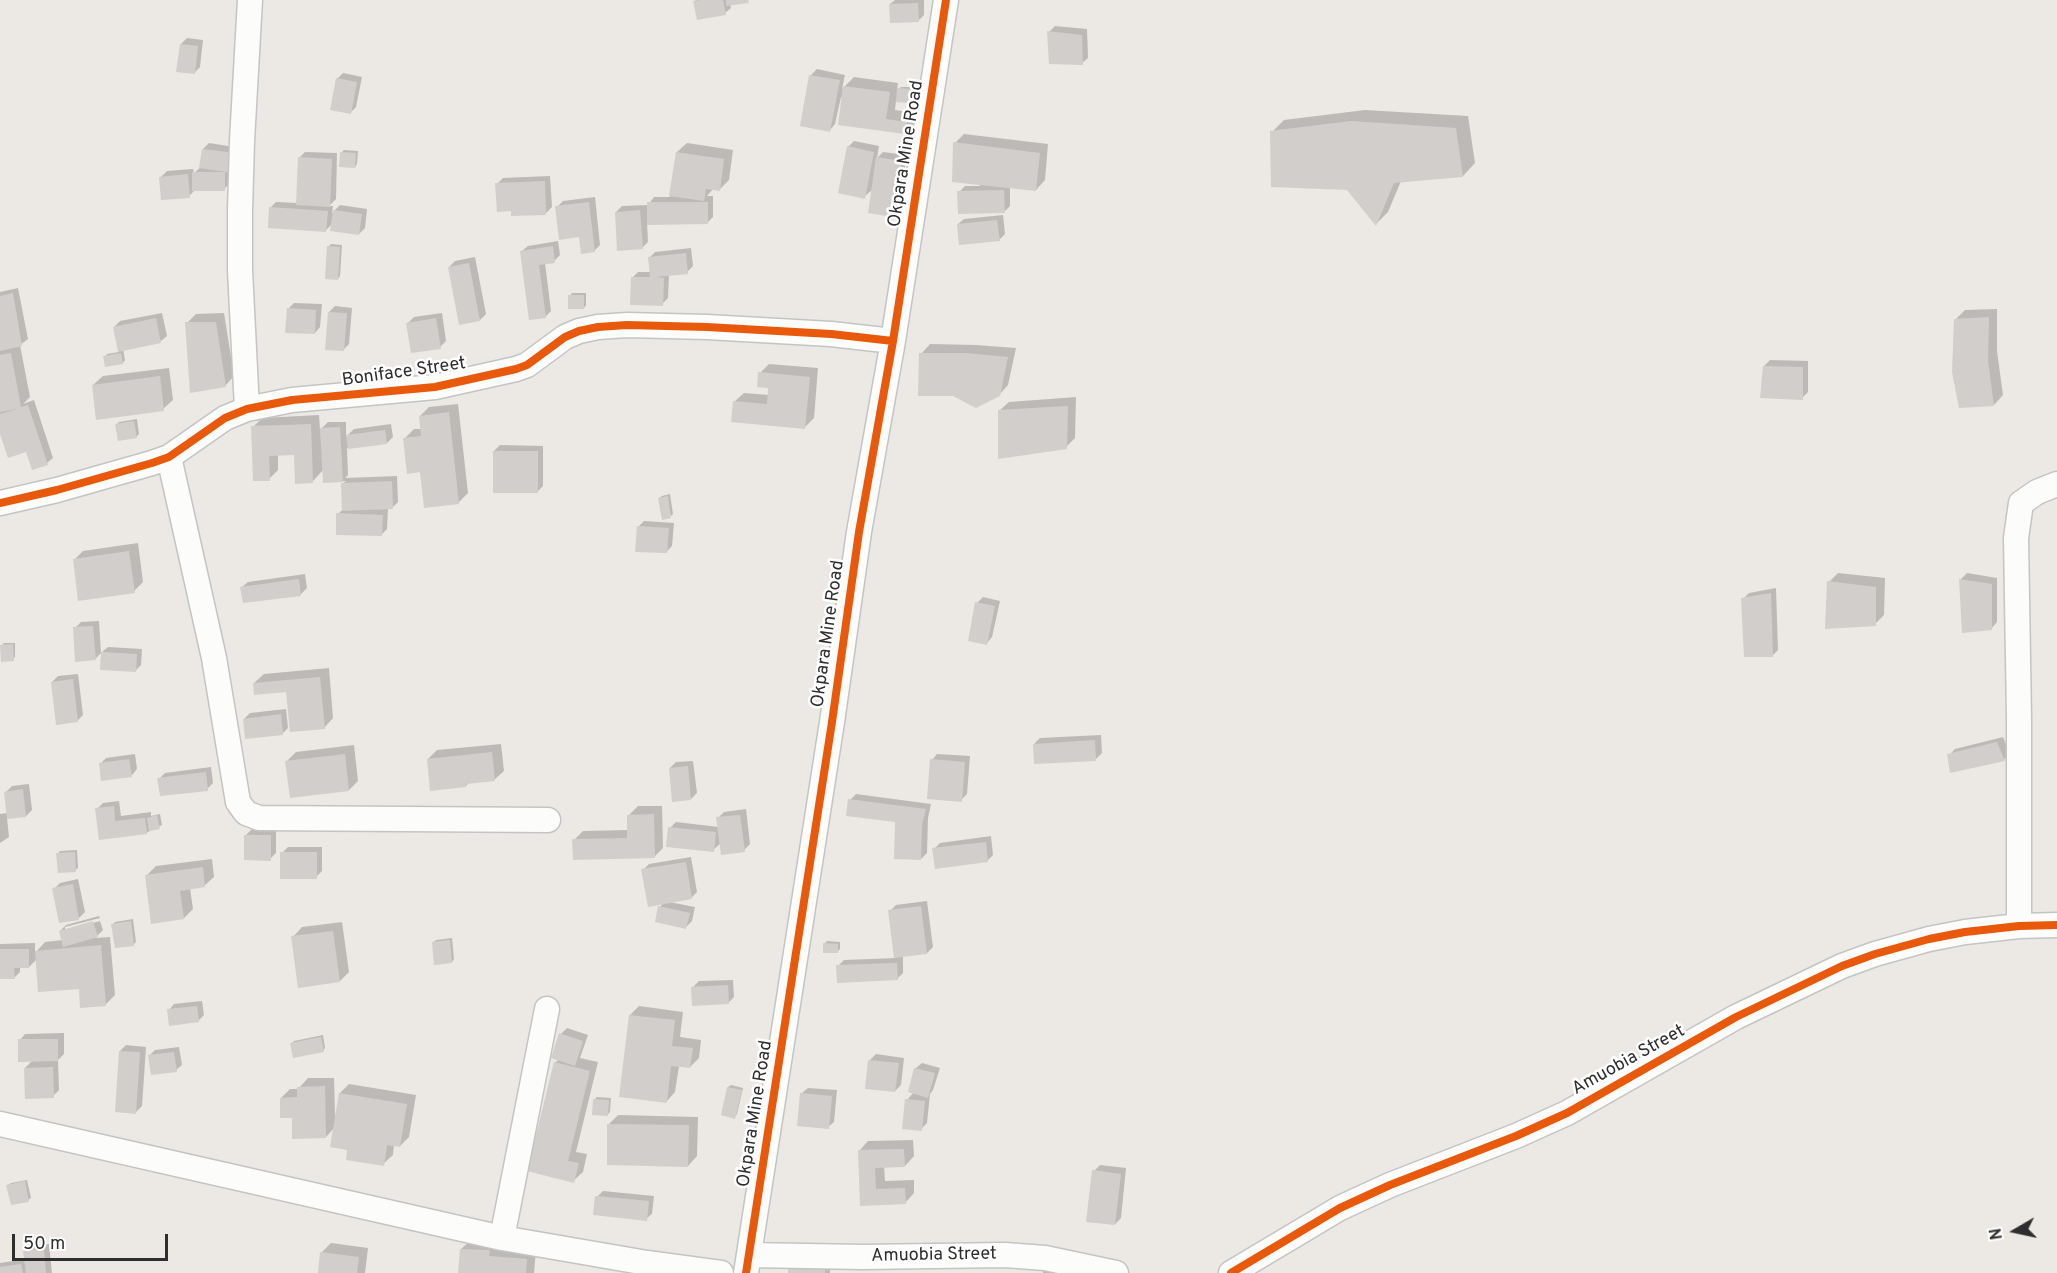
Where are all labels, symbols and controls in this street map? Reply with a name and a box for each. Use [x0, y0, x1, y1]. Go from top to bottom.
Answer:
street label: Okpara Mine Road [885, 79, 929, 229]
street label: Boniface Street [341, 354, 467, 392]
street label: Okpara Mine Road [808, 559, 850, 709]
street label: Amuobia Street [1569, 1021, 1689, 1101]
street label: Okpara Mine Road [734, 1039, 778, 1189]
north arrow [1985, 1201, 2045, 1261]
scale bar [15, 1222, 171, 1260]
text: N [1986, 1227, 2008, 1241]
text: 50 m [23, 1233, 65, 1256]
street label: Amuobia Street [871, 1244, 997, 1268]

